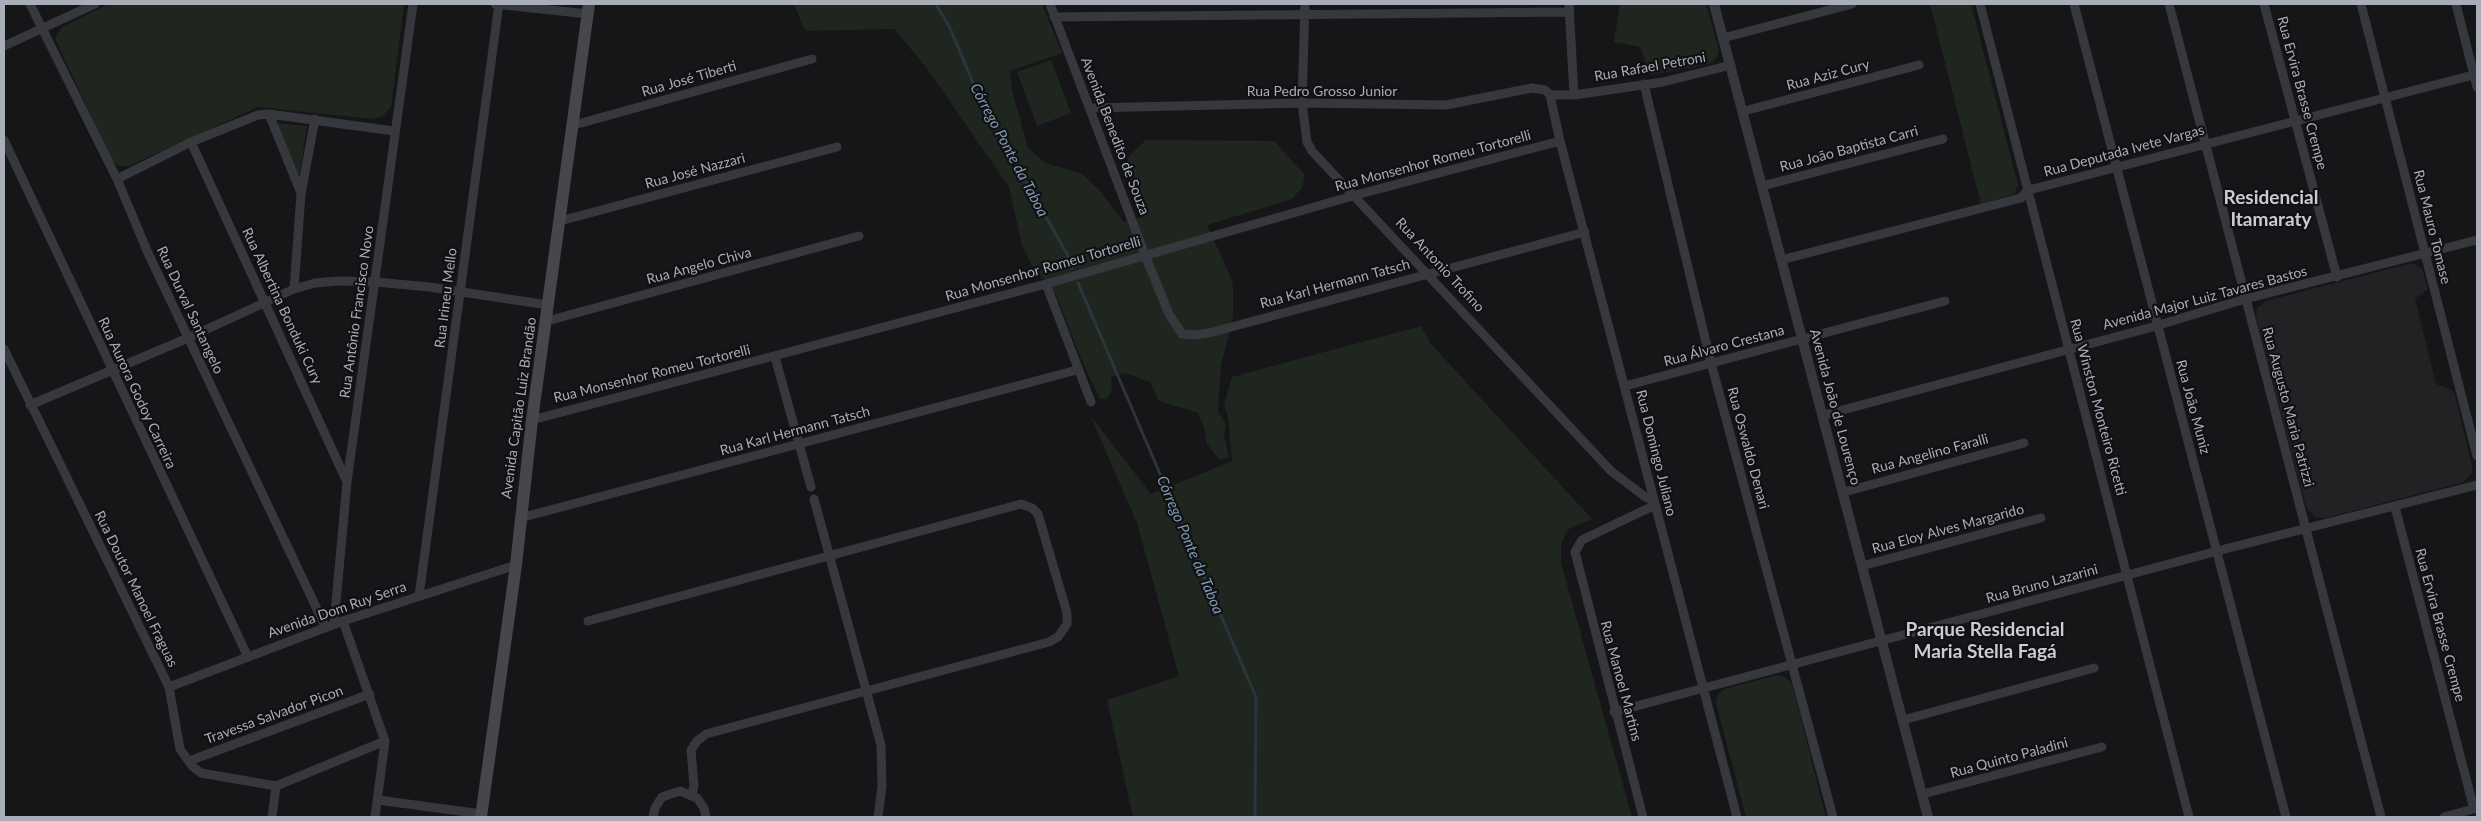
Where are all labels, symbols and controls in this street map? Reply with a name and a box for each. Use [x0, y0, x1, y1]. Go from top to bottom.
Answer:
street label: Rua Ervira Brasse Crempe [2273, 14, 2331, 172]
street label: Rua Rafael Petroni [1593, 49, 1707, 85]
street label: Avenida Benedito de Souza [1077, 55, 1153, 217]
street label: Rua Aziz Cury [1785, 56, 1871, 94]
street label: Rua José Tiberti [640, 57, 738, 101]
water label: Córrego Ponte da Taboa [966, 80, 1052, 220]
street label: Rua Pedro Grosso Junior [1247, 83, 1397, 99]
street label: Rua Deputada Ivete Vargas [2042, 121, 2206, 181]
street label: Rua João Baptista Carri [1778, 122, 1920, 176]
street label: Rua Monsenhor Romeu Tortorelli [1333, 127, 1533, 195]
street label: Rua José Nazzari [643, 150, 747, 192]
street label: Rua Mauro Tomase [2410, 168, 2454, 286]
district label: Residencial Itamaraty [2224, 187, 2318, 231]
street label: Rua Antonio Trofino [1392, 214, 1488, 316]
street label: Rua Albertina Bonduki Cury [238, 225, 326, 387]
street label: Rua Antônio Francisco Novo [337, 225, 377, 399]
street label: Rua Monsenhor Romeu Tortorelli [943, 233, 1143, 305]
street label: Rua Durval Santangelo [153, 243, 227, 377]
street label: Rua Angelo Chiva [645, 244, 753, 288]
street label: Rua Irineu Mello [432, 247, 460, 349]
street label: Rua Karl Hermann Tatsch [1258, 256, 1412, 312]
street label: Avenida Major Luiz Tavares Bastos [2101, 263, 2309, 333]
street label: Rua Aurora Godoy Carreira [94, 314, 180, 472]
street label: Avenida Capitão Luiz Brandão [498, 316, 540, 500]
street label: Rua Winston Monteiro Ricetti [2066, 317, 2130, 497]
street label: Rua Álvaro Crestana [1662, 322, 1786, 370]
street label: Rua Augusto Maria Patrizzi [2259, 325, 2317, 489]
street label: Avenida João de Lourenço [1806, 327, 1864, 487]
street label: Rua Monsenhor Romeu Tortorelli [552, 341, 752, 407]
street label: Rua João Muniz [2172, 358, 2214, 456]
street label: Rua Oswaldo Denari [1724, 385, 1772, 511]
street label: Rua Domingo Juliano [1632, 388, 1680, 518]
street label: Rua Karl Hermann Tatsch [718, 403, 872, 459]
street label: Rua Angelino Faralli [1870, 430, 1990, 478]
water label: Córrego Ponte da Taboa [1153, 473, 1227, 617]
street label: Rua Eloy Alves Margarido [1870, 501, 2026, 557]
street label: Rua Doutor Manoel Fraguas [91, 508, 181, 670]
street label: Rua Ervira Brasse Crempe [2411, 546, 2469, 704]
street label: Rua Bruno Lazarini [1984, 561, 2100, 607]
street label: Avenida Dom Ruy Serra [265, 578, 409, 642]
street label: Rua Manoel Martins [1597, 619, 1645, 743]
district label: Parque Residencial Maria Stella Fagá [1905, 619, 2065, 663]
street label: Travessa Salvador Picon [203, 682, 345, 748]
street label: Rua Quinto Paladini [1948, 734, 2070, 782]

